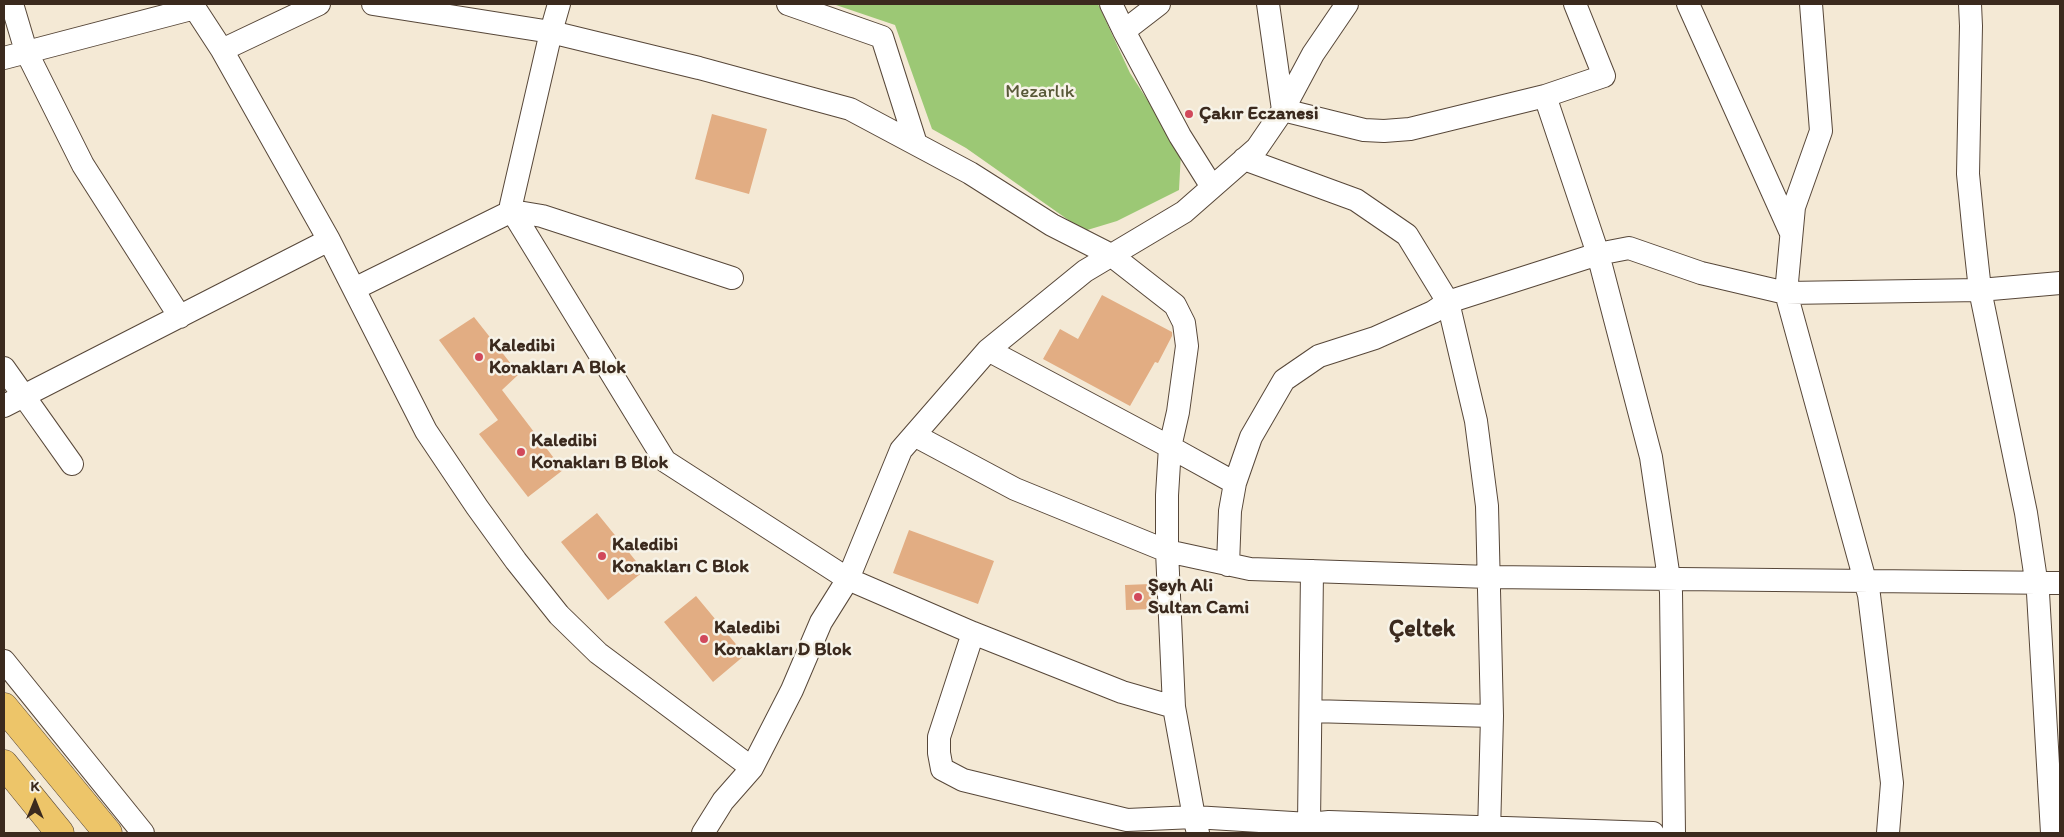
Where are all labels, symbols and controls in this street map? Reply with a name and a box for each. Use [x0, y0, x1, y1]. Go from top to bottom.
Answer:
park label: Mezarlık [1005, 81, 1075, 103]
place label: Çakır Eczanesi [1199, 103, 1319, 125]
marker: Çakır Eczanesi [1183, 108, 1195, 120]
place label: Kaledibi Konakları A Blok [489, 335, 626, 379]
marker: Kaledibi Konakları A Blok [473, 351, 485, 363]
place label: Kaledibi Konakları B Blok [531, 430, 668, 474]
marker: Kaledibi Konakları B Blok [515, 446, 527, 458]
place label: Kaledibi Konakları C Blok [612, 534, 749, 578]
marker: Kaledibi Konakları C Blok [596, 550, 608, 562]
place label: Şeyh Ali Sultan Cami [1148, 575, 1249, 619]
marker: Şeyh Ali Sultan Cami [1132, 591, 1144, 603]
district label: Çeltek [1389, 616, 1455, 644]
place label: Kaledibi Konakları D Blok [714, 617, 851, 661]
marker: Kaledibi Konakları D Blok [698, 633, 710, 645]
north arrow [10, 777, 60, 827]
text: K [31, 778, 39, 795]

